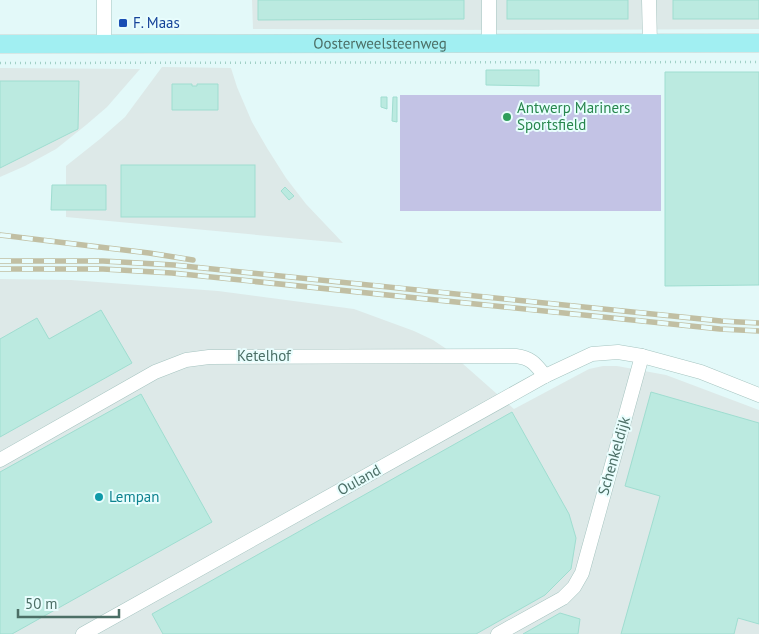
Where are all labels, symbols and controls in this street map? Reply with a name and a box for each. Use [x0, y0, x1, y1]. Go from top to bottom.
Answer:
place label: F. Maas [133, 13, 180, 32]
marker: F. Maas [117, 17, 129, 29]
street label: Oosterweelsteenweg [313, 33, 447, 53]
place label: Antwerp Mariners Sportsfield [517, 98, 630, 134]
marker: Antwerp Mariners Sportsfield [501, 111, 513, 123]
street label: Ketelhof [237, 346, 292, 365]
street label: Schenkeldijk [593, 414, 634, 497]
street label: Ouland [334, 460, 384, 499]
place label: Lempan [109, 487, 159, 506]
marker: Lempan [93, 491, 105, 503]
scale bar [18, 586, 119, 618]
text: 50 m [25, 594, 58, 613]

